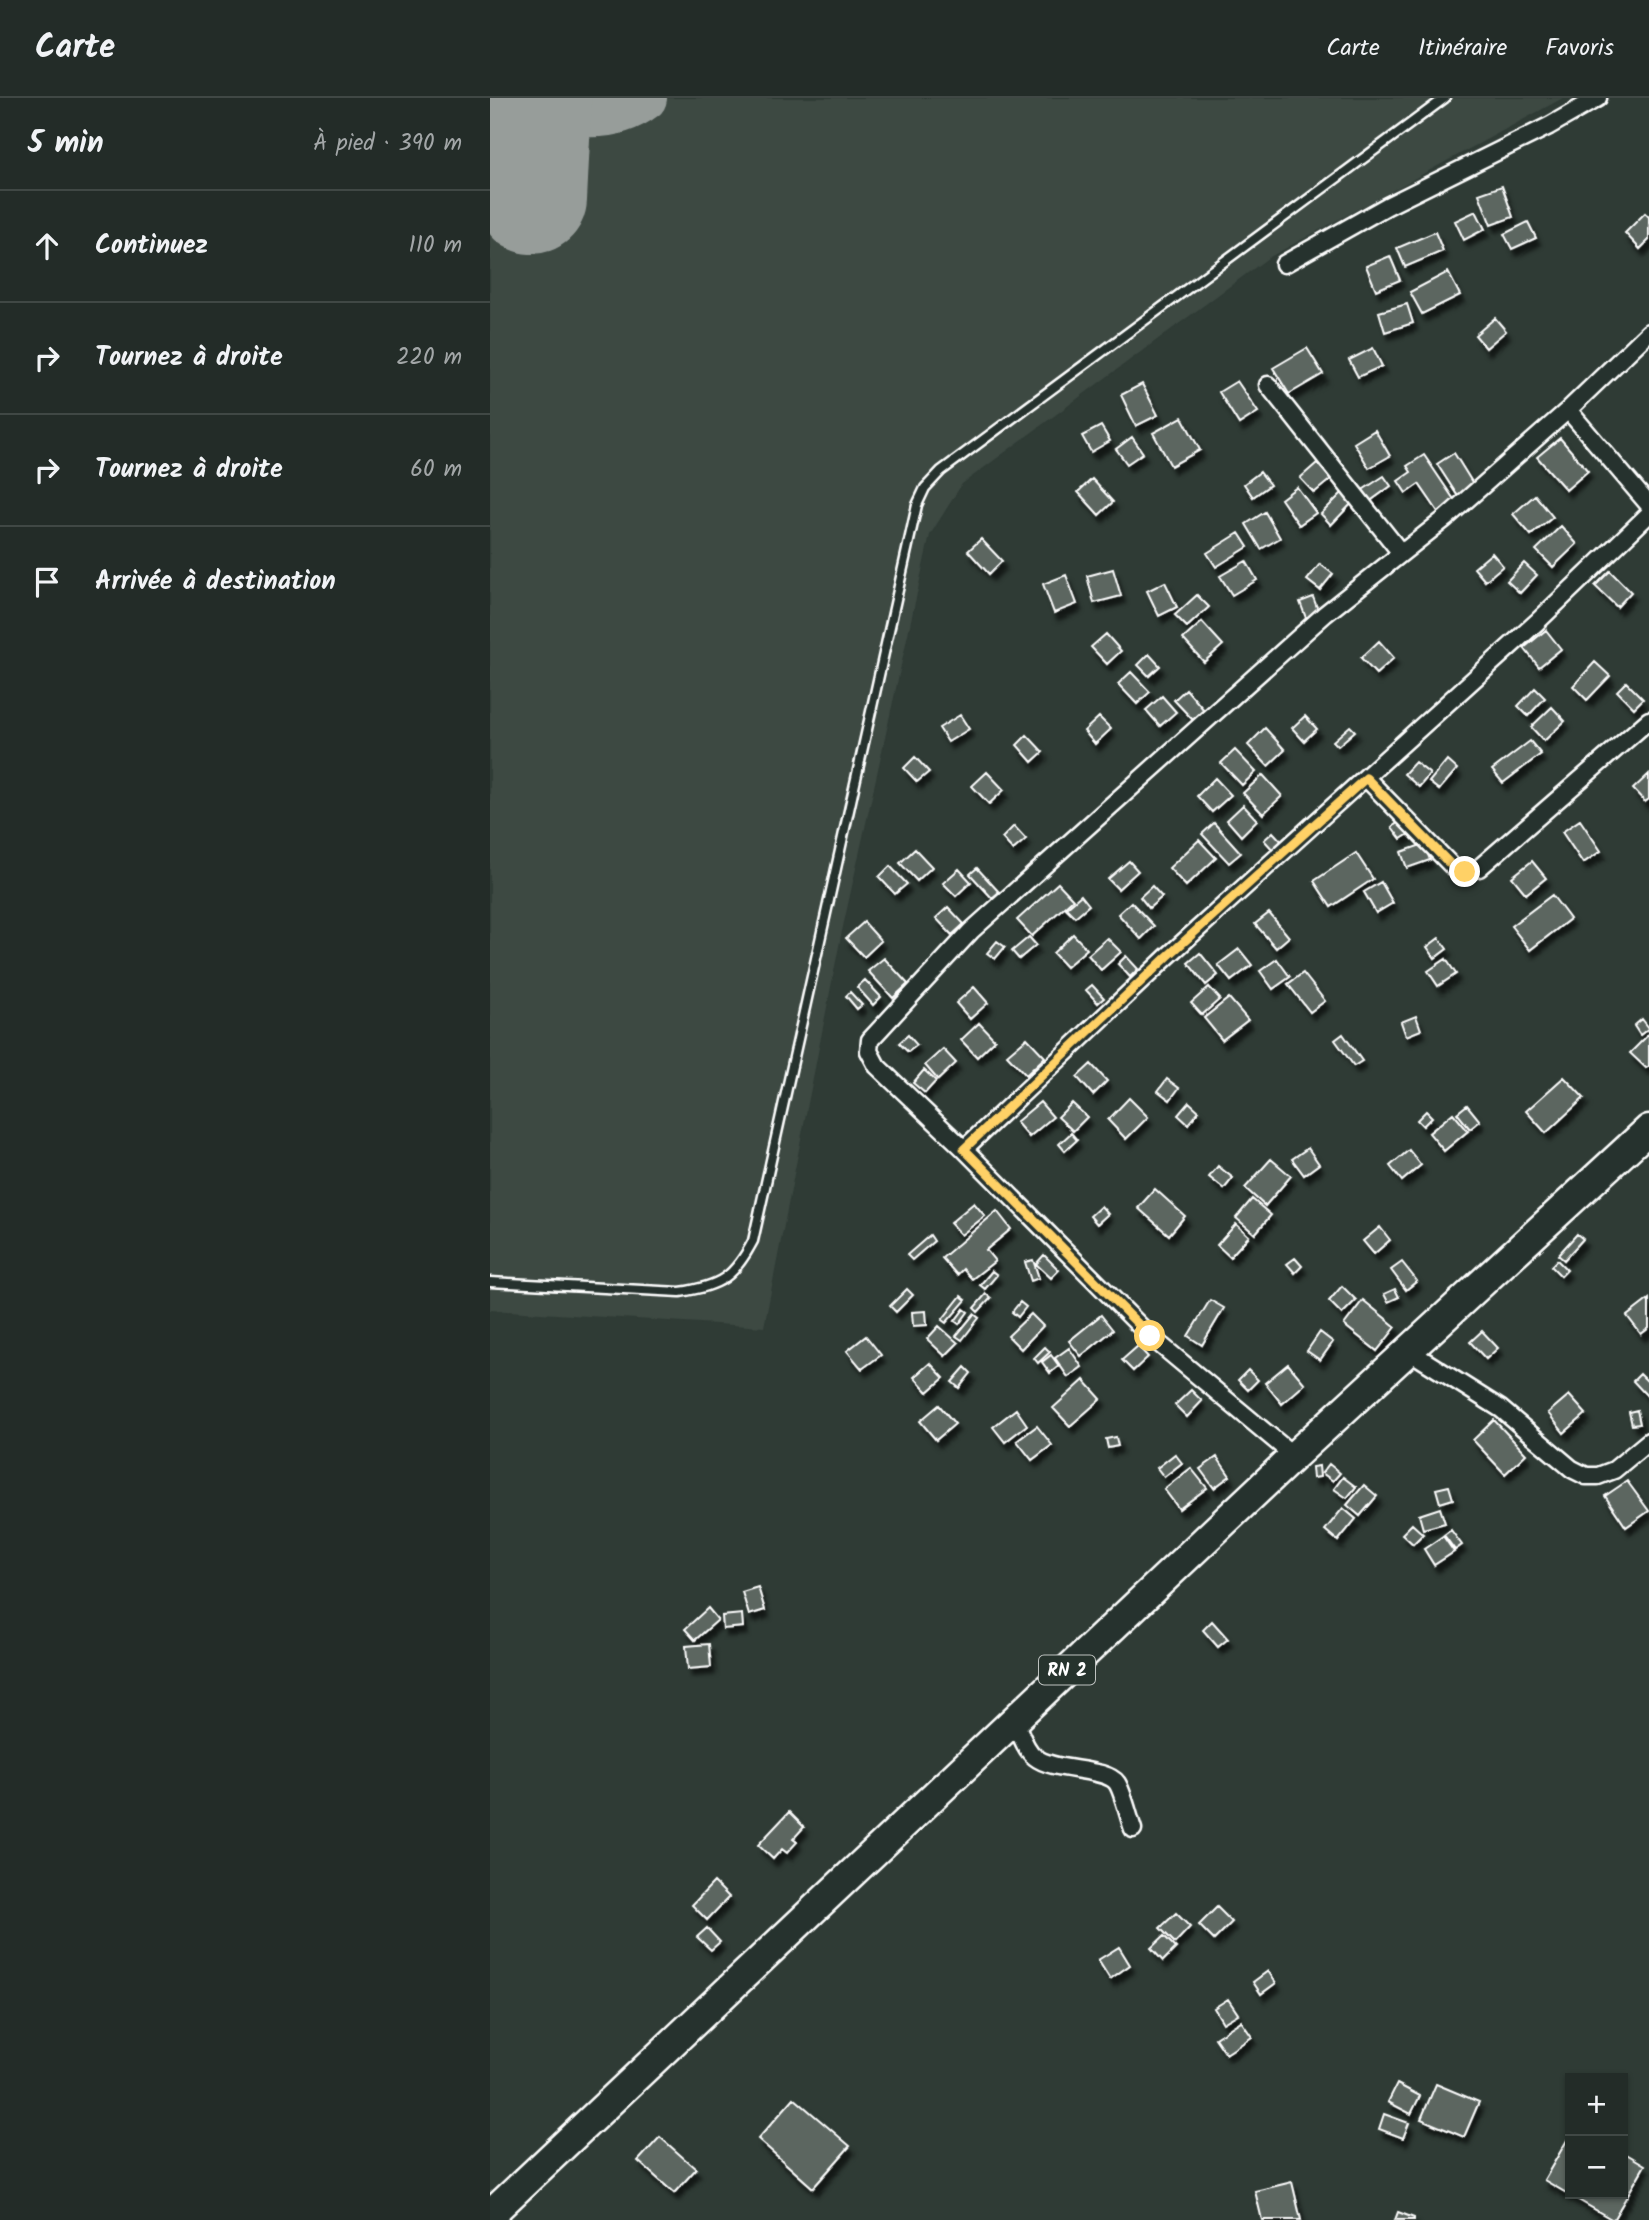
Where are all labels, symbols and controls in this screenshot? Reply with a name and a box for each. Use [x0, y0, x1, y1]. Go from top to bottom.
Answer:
text: Carte [35, 22, 115, 75]
text: Carte [1326, 29, 1380, 68]
text: Itinéraire [1418, 29, 1507, 68]
text: Favoris [1545, 29, 1614, 68]
text: 5 min [28, 120, 104, 168]
text: À pied · 390 m [313, 126, 462, 162]
text: Continuez [95, 225, 208, 267]
icon: ahead [28, 227, 66, 265]
text: 110 m [409, 228, 462, 264]
text: Tournez à droite [95, 337, 283, 379]
icon: right [28, 339, 66, 377]
text: 220 m [396, 340, 462, 376]
text: Tournez à droite [95, 449, 283, 491]
icon: right [28, 451, 66, 489]
text: 60 m [410, 452, 462, 488]
text: Arrivée à destination [95, 561, 336, 603]
icon: arrive [28, 563, 66, 601]
route end [1449, 856, 1480, 887]
route start [1134, 1320, 1165, 1351]
road number: RN 2 [1039, 1656, 1095, 1685]
map controls [1565, 2073, 1628, 2199]
button: + [1565, 2073, 1628, 2136]
button: − [1565, 2136, 1628, 2199]

